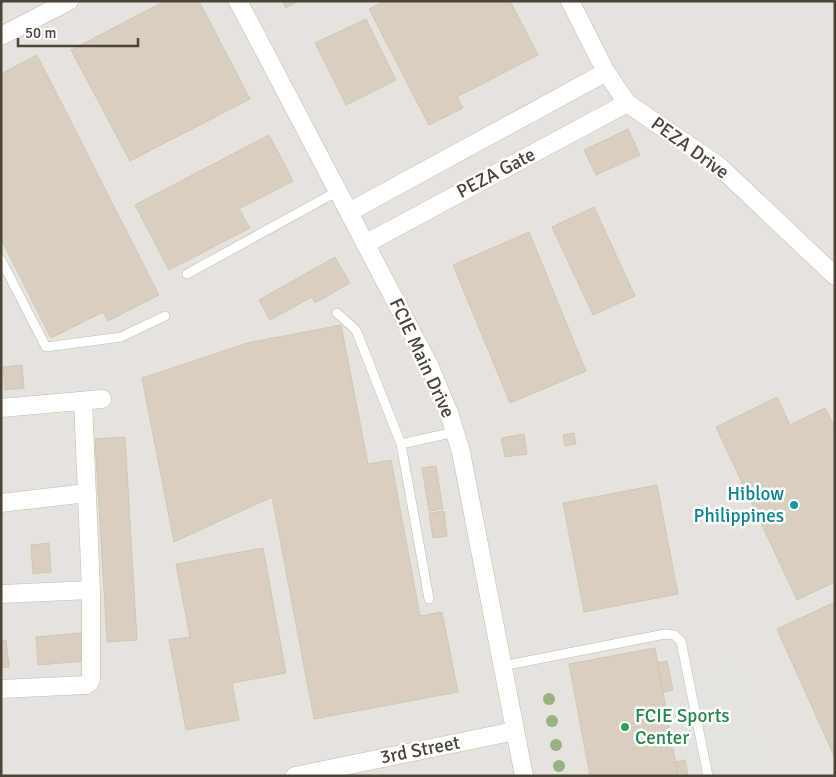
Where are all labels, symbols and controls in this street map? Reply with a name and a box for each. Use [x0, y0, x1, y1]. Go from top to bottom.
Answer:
scale bar [18, 15, 138, 47]
text: 50 m [25, 24, 56, 42]
street label: PEZA Drive [646, 112, 734, 184]
street label: PEZA Gate [453, 142, 539, 204]
street label: FCIE Main Drive [384, 294, 460, 422]
place label: Hiblow Philippines [694, 482, 784, 528]
marker: Hiblow Philippines [788, 499, 800, 511]
place label: FCIE Sports Center [635, 704, 730, 750]
marker: FCIE Sports Center [619, 721, 631, 733]
street label: 3rd Street [378, 730, 462, 769]

